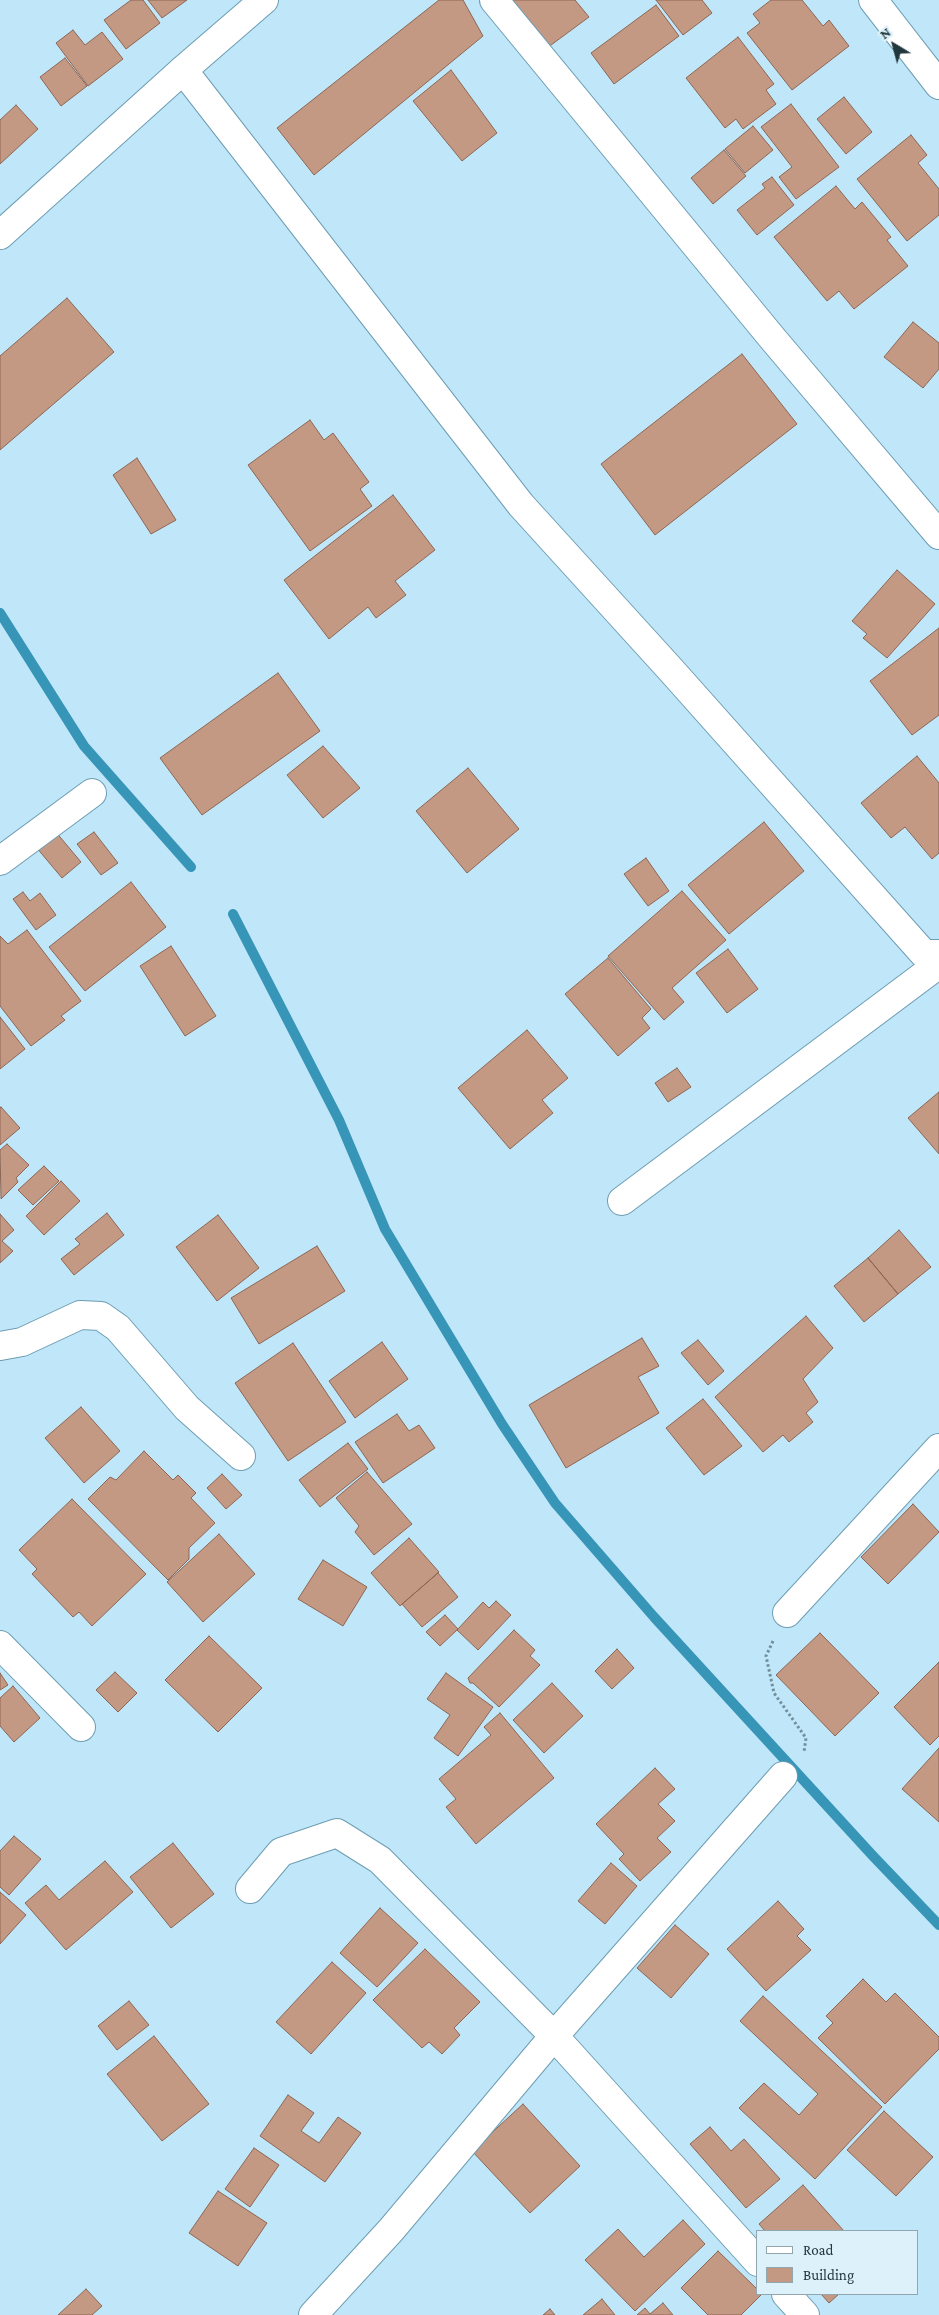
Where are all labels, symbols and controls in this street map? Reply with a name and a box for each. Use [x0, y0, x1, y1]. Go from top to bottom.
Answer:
north arrow [869, 20, 919, 70]
text: N [876, 24, 894, 42]
legend [756, 2230, 919, 2295]
text: Road [803, 2242, 833, 2258]
text: Building [803, 2267, 854, 2283]

